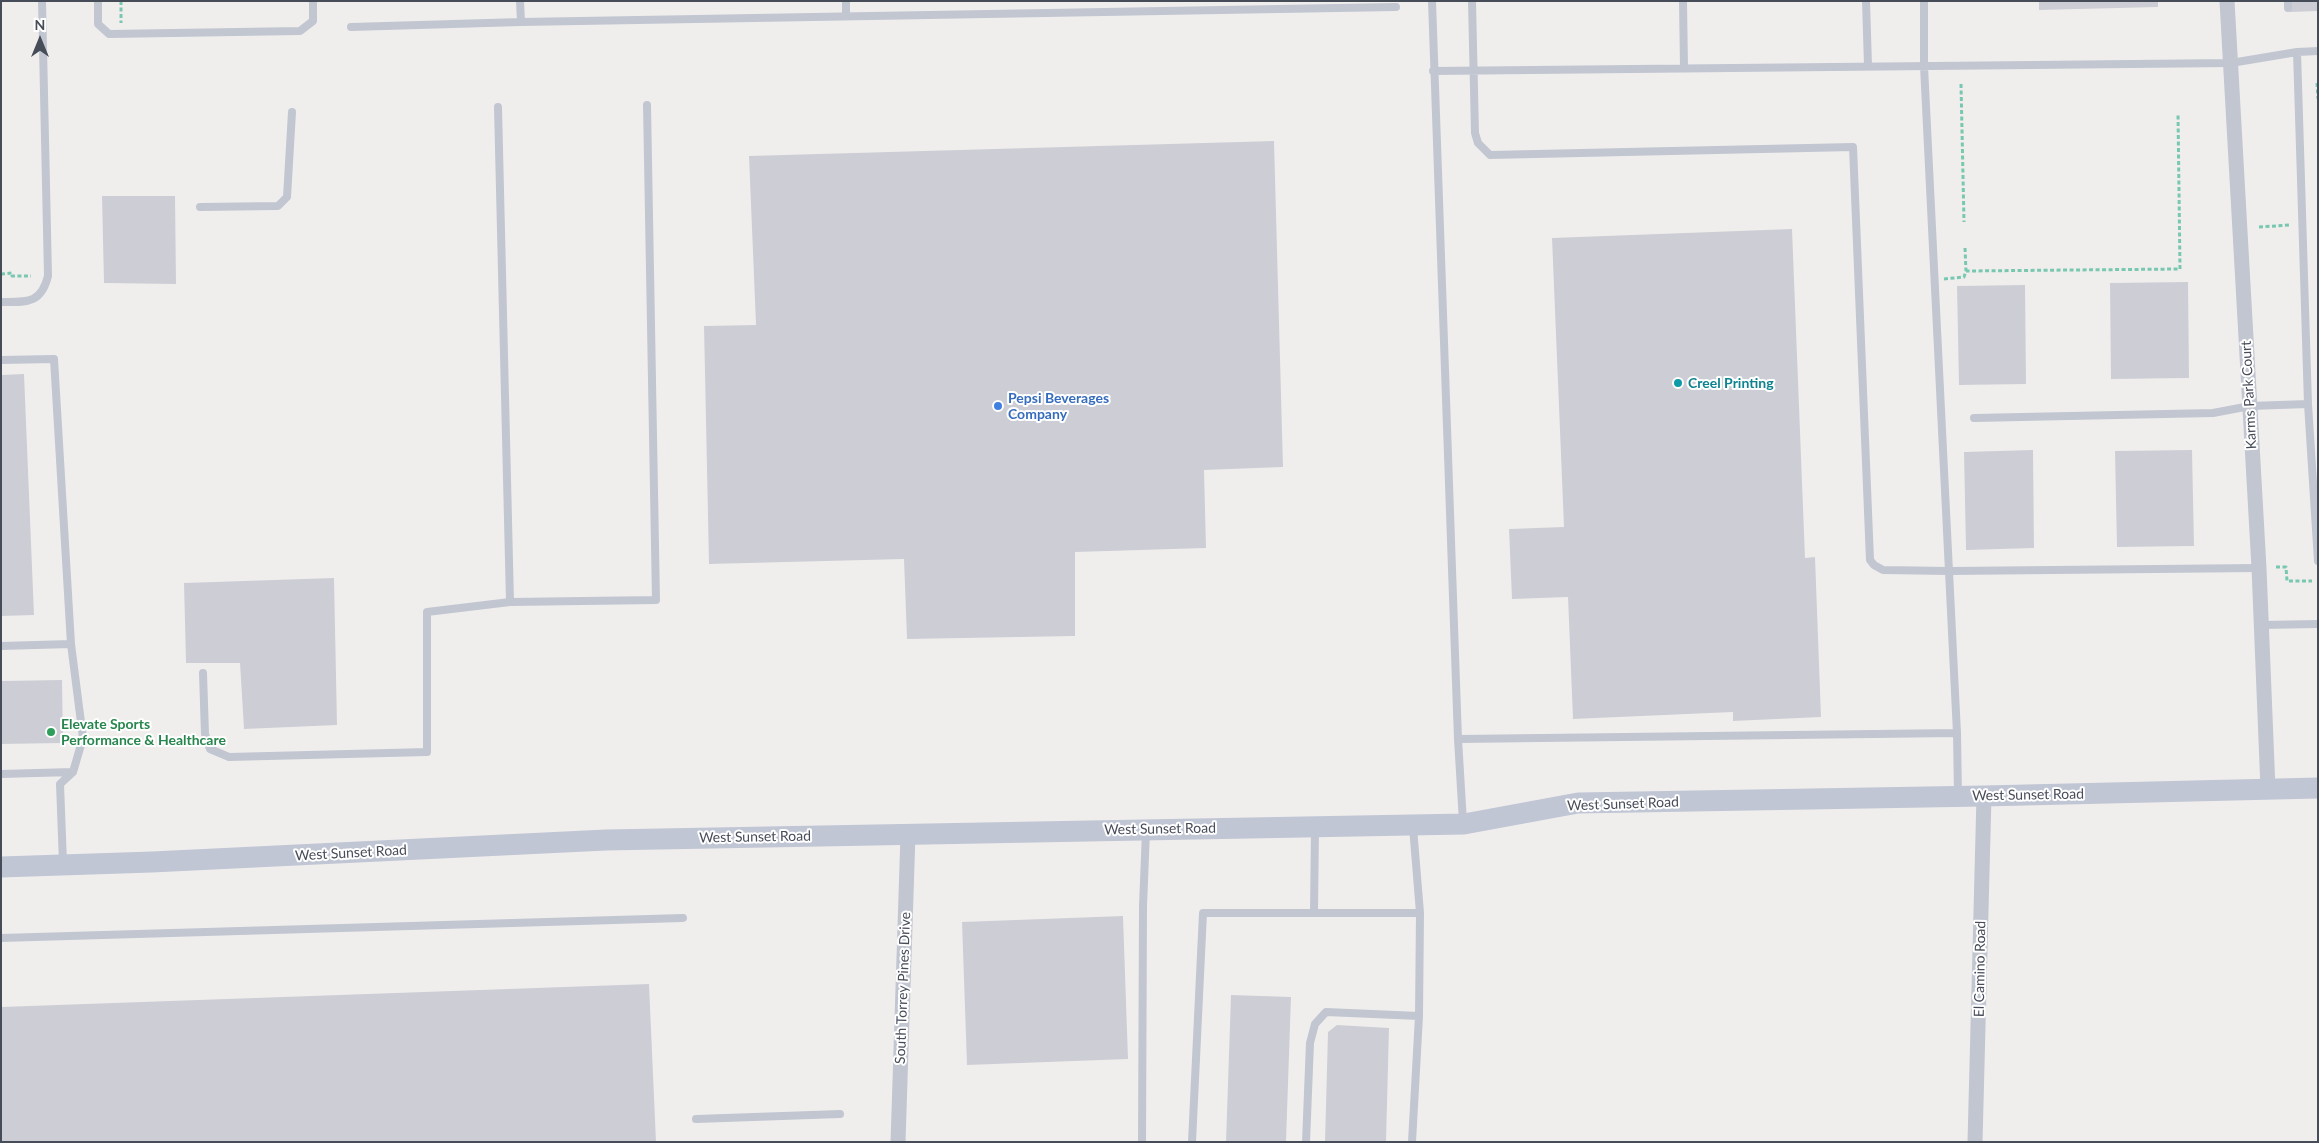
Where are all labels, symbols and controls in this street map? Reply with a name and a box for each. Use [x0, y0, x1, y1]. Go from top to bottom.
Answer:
north arrow [15, 15, 65, 65]
text: N [35, 16, 45, 33]
street label: Karms Park Court [2238, 340, 2260, 450]
place label: Creel Printing [1688, 375, 1774, 391]
marker: Creel Printing [1672, 377, 1684, 389]
place label: Pepsi Beverages Company [1008, 390, 1109, 422]
marker: Pepsi Beverages Company [992, 400, 1004, 412]
place label: Elevate Sports Performance & Healthcare [61, 716, 226, 749]
marker: Elevate Sports Performance & Healthcare [45, 726, 57, 738]
street label: West Sunset Road [1972, 786, 2084, 804]
street label: West Sunset Road [1567, 794, 1679, 814]
street label: West Sunset Road [1104, 820, 1216, 838]
street label: West Sunset Road [699, 828, 811, 846]
street label: West Sunset Road [295, 842, 407, 864]
street label: South Torrey Pines Drive [892, 912, 914, 1064]
street label: El Camino Road [1971, 921, 1989, 1017]

